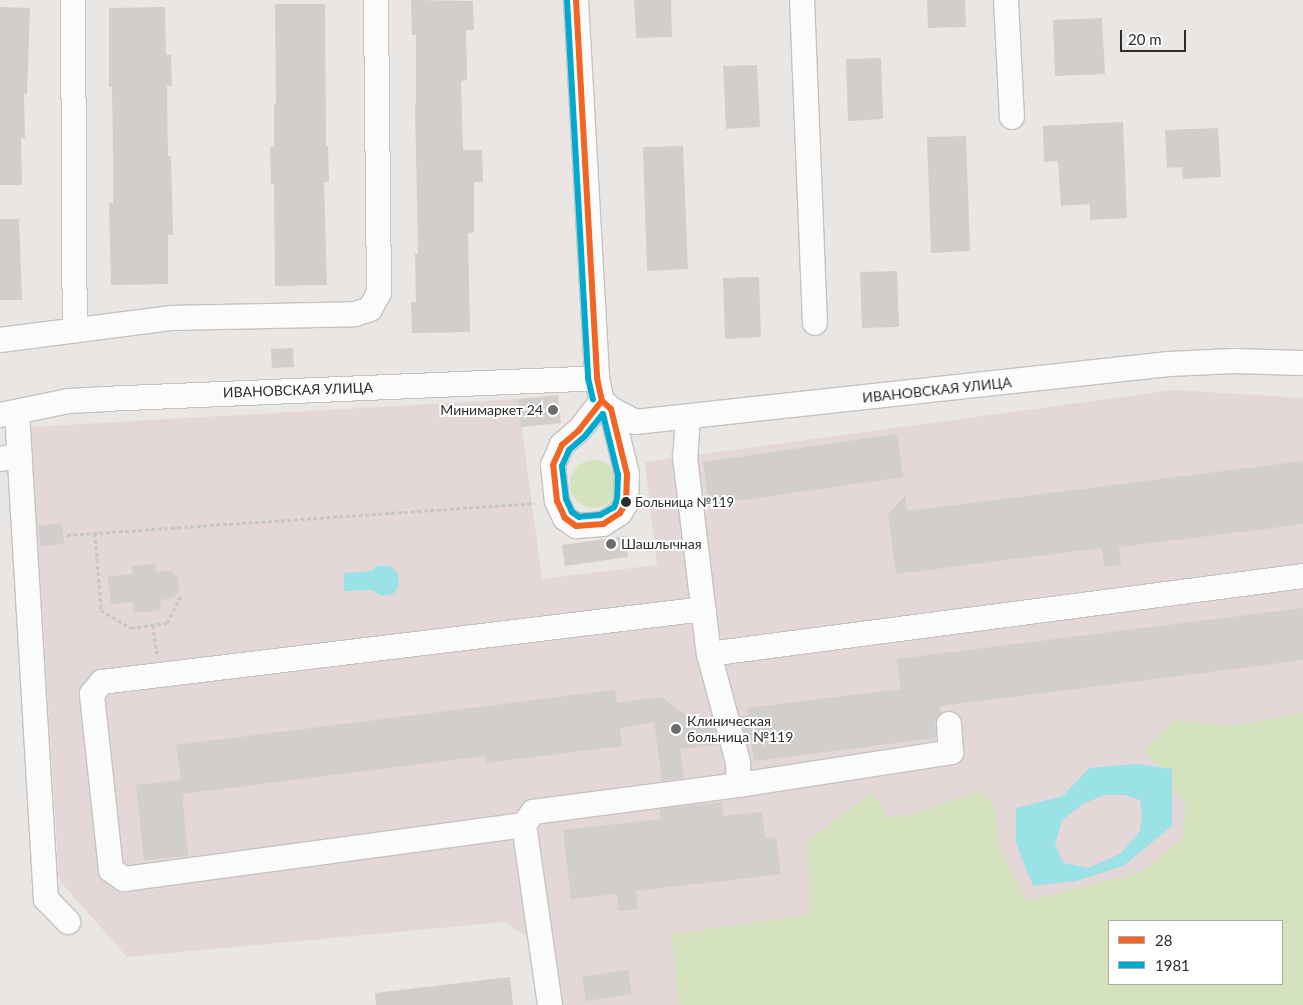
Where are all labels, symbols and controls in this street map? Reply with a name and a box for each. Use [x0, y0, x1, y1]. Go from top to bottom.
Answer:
scale bar [1123, 20, 1189, 52]
text: 20 m [1128, 30, 1162, 48]
street label: ИВАНОВСКАЯ УЛИЦА [861, 374, 1013, 406]
street label: ИВАНОВСКАЯ УЛИЦА [223, 379, 373, 401]
place label: Минимаркет 24 [440, 402, 543, 418]
marker: Минимаркет 24 [547, 404, 559, 416]
place label: Больница №119 [635, 494, 734, 510]
marker: Больница №119 [621, 497, 631, 507]
place label: Шашлычная [621, 536, 702, 552]
marker: Шашлычная [605, 538, 617, 550]
place label: Клиническая больница №119 [687, 713, 793, 746]
marker: Клиническая больница №119 [669, 722, 683, 736]
legend [1108, 920, 1283, 985]
text: 28 [1155, 931, 1172, 949]
text: 1981 [1155, 956, 1190, 974]

